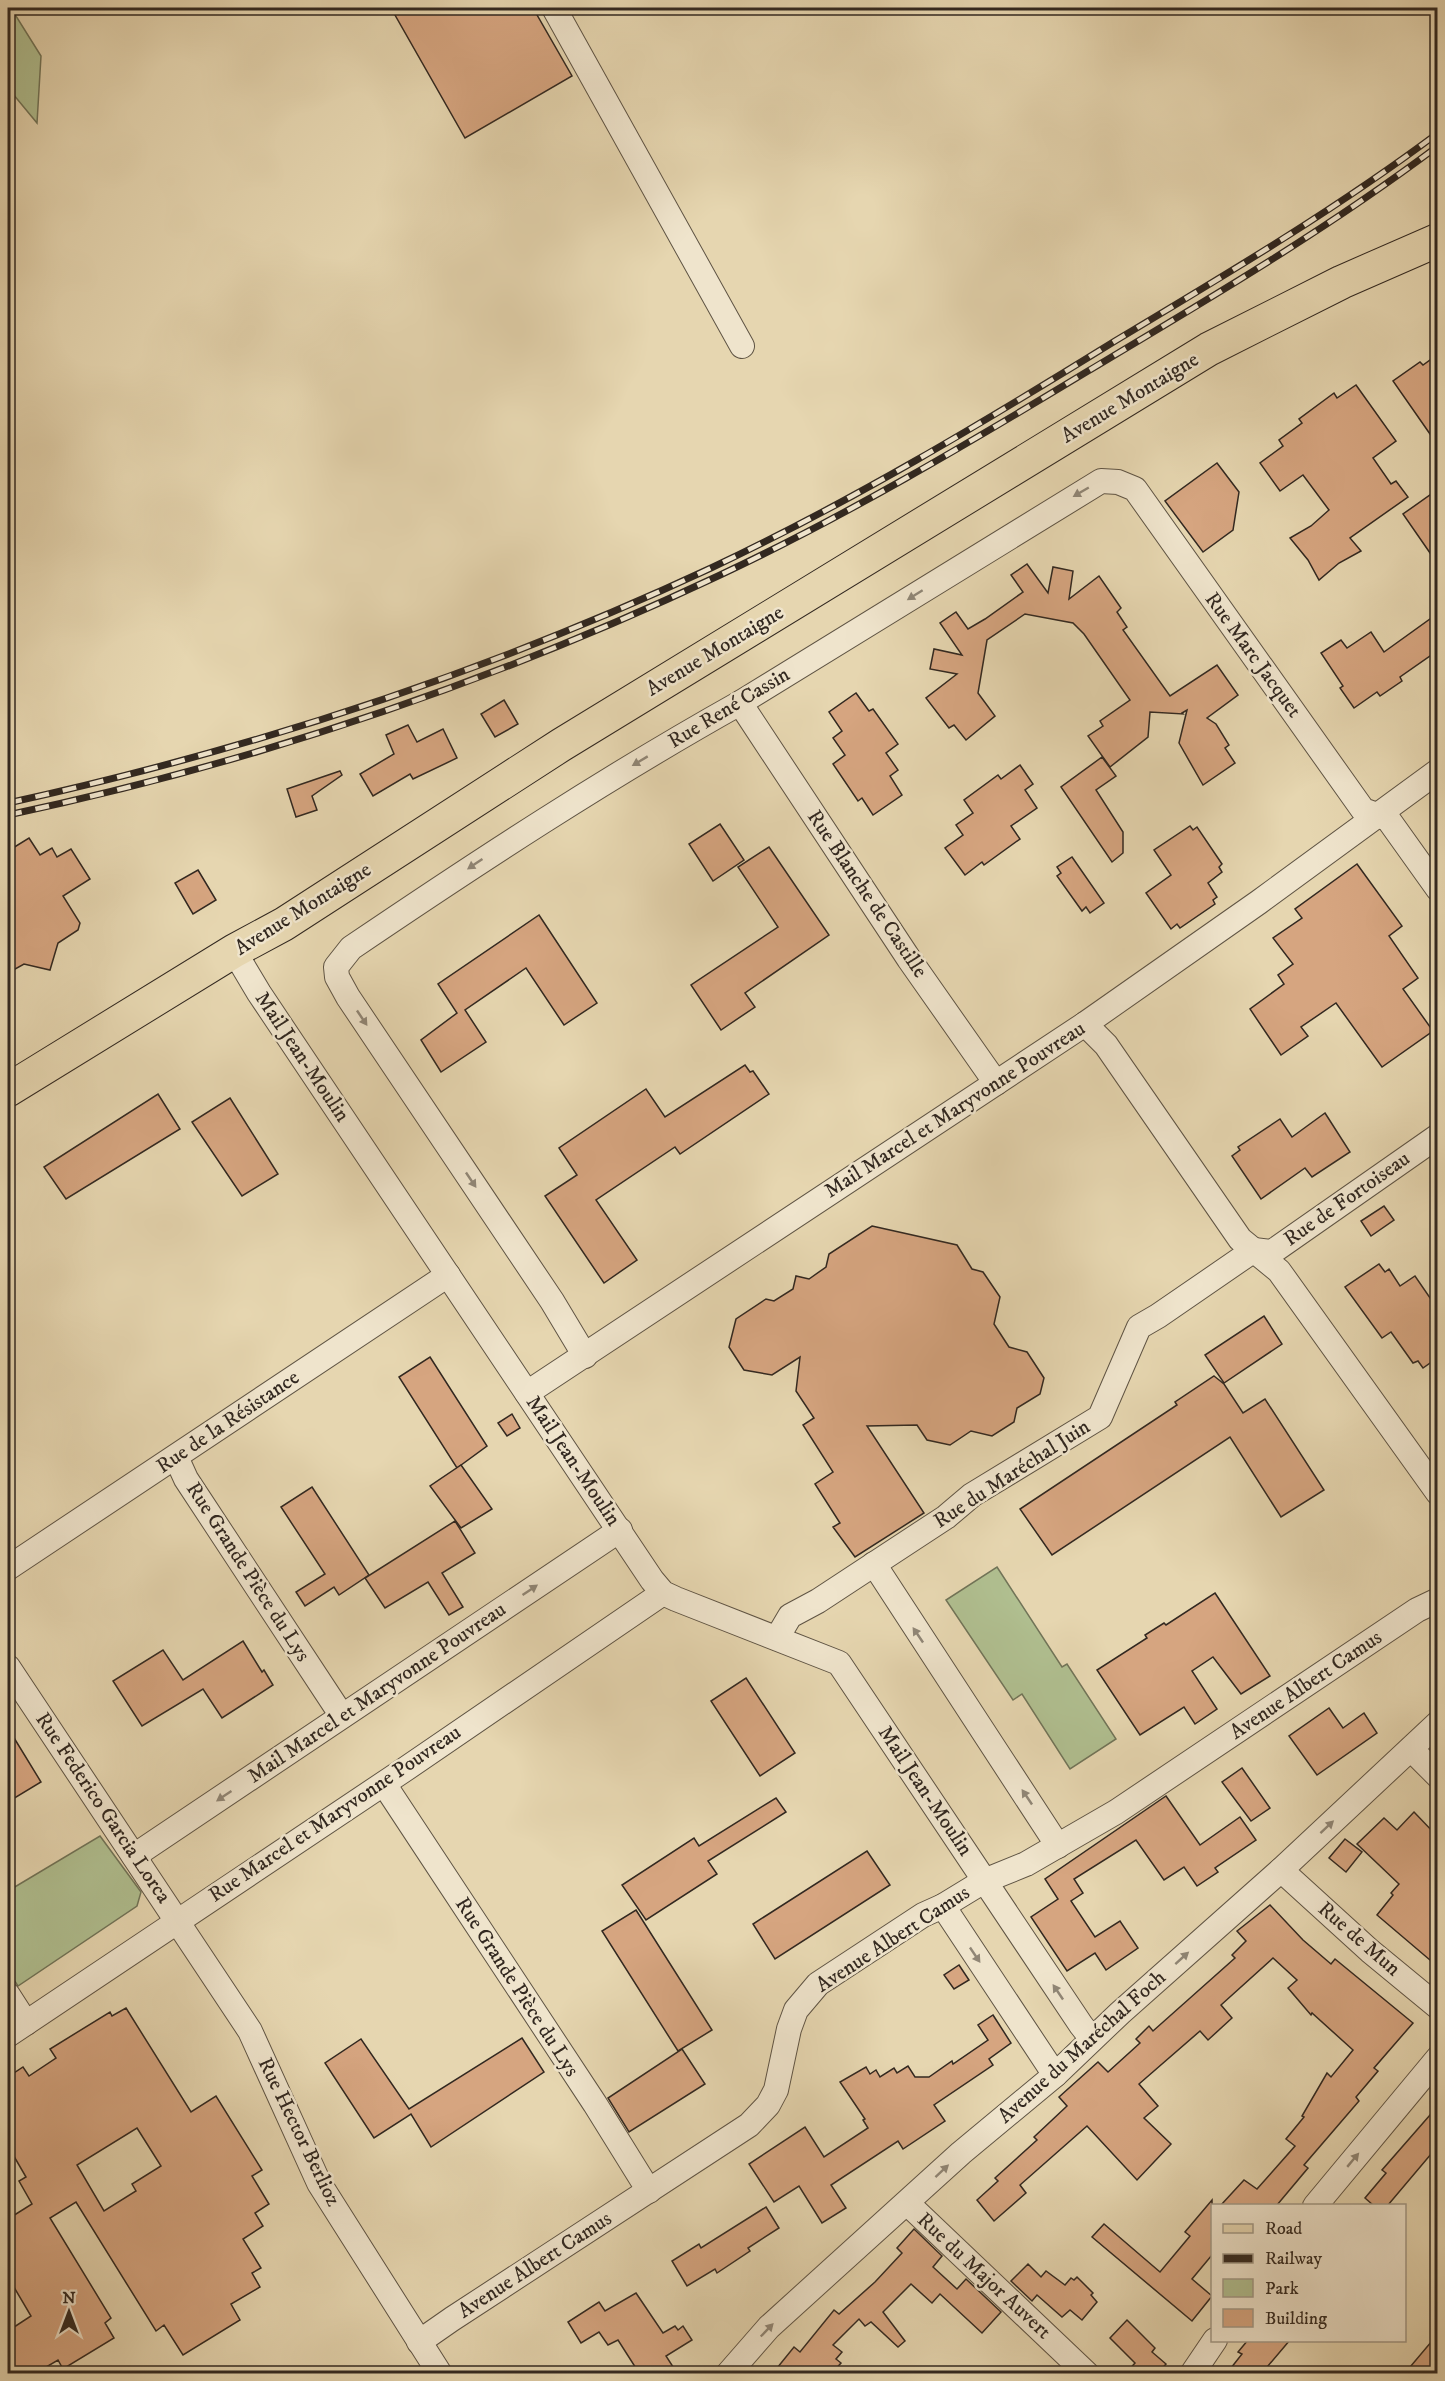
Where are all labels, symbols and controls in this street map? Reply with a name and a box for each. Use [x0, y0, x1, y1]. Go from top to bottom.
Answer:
street label: Avenue Montaigne [1056, 347, 1204, 449]
one-way arrow [1073, 487, 1089, 498]
street label: Rue Marc Jacquet [1199, 587, 1307, 723]
one-way arrow [907, 589, 923, 600]
street label: Avenue Montaigne [641, 600, 789, 702]
street label: Rue René Cassin [663, 661, 795, 754]
one-way arrow [631, 756, 648, 766]
street label: Rue Blanche de Castille [801, 805, 933, 983]
street label: Avenue Montaigne [230, 857, 376, 961]
one-way arrow [467, 858, 483, 869]
street label: Mail Jean-Moulin [249, 987, 355, 1127]
one-way arrow [356, 1010, 367, 1026]
street label: Mail Marcel et Maryvonne Pouvreau [820, 1016, 1090, 1204]
street label: Rue de Fortoiseau [1279, 1146, 1415, 1252]
one-way arrow [465, 1172, 476, 1188]
street label: Rue de la Résistance [152, 1364, 305, 1479]
street label: Mail Jean-Moulin [520, 1391, 626, 1531]
street label: Rue du Maréchal Juin [929, 1414, 1095, 1534]
street label: Rue Grande Pièce du Lys [180, 1477, 316, 1667]
one-way arrow [522, 1584, 538, 1596]
street label: Mail Marcel et Maryvonne Pouvreau [243, 1597, 511, 1789]
street label: Avenue Albert Camus [1225, 1624, 1387, 1746]
one-way arrow [913, 1627, 924, 1643]
street label: Rue Federico Garcia Lorca [29, 1708, 177, 1908]
street label: Rue Marcel et Maryvonne Pouvreau [204, 1720, 466, 1908]
street label: Mail Jean-Moulin [872, 1721, 978, 1861]
one-way arrow [1021, 1789, 1033, 1805]
one-way arrow [216, 1790, 232, 1801]
one-way arrow [1320, 1821, 1334, 1835]
street label: Avenue Albert Camus [811, 1880, 975, 1998]
street label: Rue Grande Pièce du Lys [449, 1892, 585, 2082]
street label: Rue de Mun [1312, 1896, 1406, 1982]
one-way arrow [969, 1947, 980, 1963]
one-way arrow [1174, 1952, 1189, 1965]
street label: Avenue du Maréchal Foch [993, 1965, 1171, 2129]
one-way arrow [1053, 1984, 1064, 2000]
street label: Rue Hector Berlioz [252, 2053, 346, 2211]
one-way arrow [1346, 2153, 1358, 2168]
one-way arrow [935, 2164, 949, 2178]
legend [1211, 2204, 1406, 2342]
street label: Avenue Albert Camus [453, 2206, 617, 2324]
street label: Rue du Major Auvert [912, 2207, 1057, 2345]
text: Road [1265, 2218, 1302, 2240]
text: Railway [1265, 2248, 1323, 2270]
text: Park [1265, 2278, 1299, 2300]
north arrow [39, 2282, 99, 2342]
text: N [62, 2288, 76, 2308]
text: Building [1265, 2308, 1327, 2330]
one-way arrow [760, 2323, 774, 2338]

